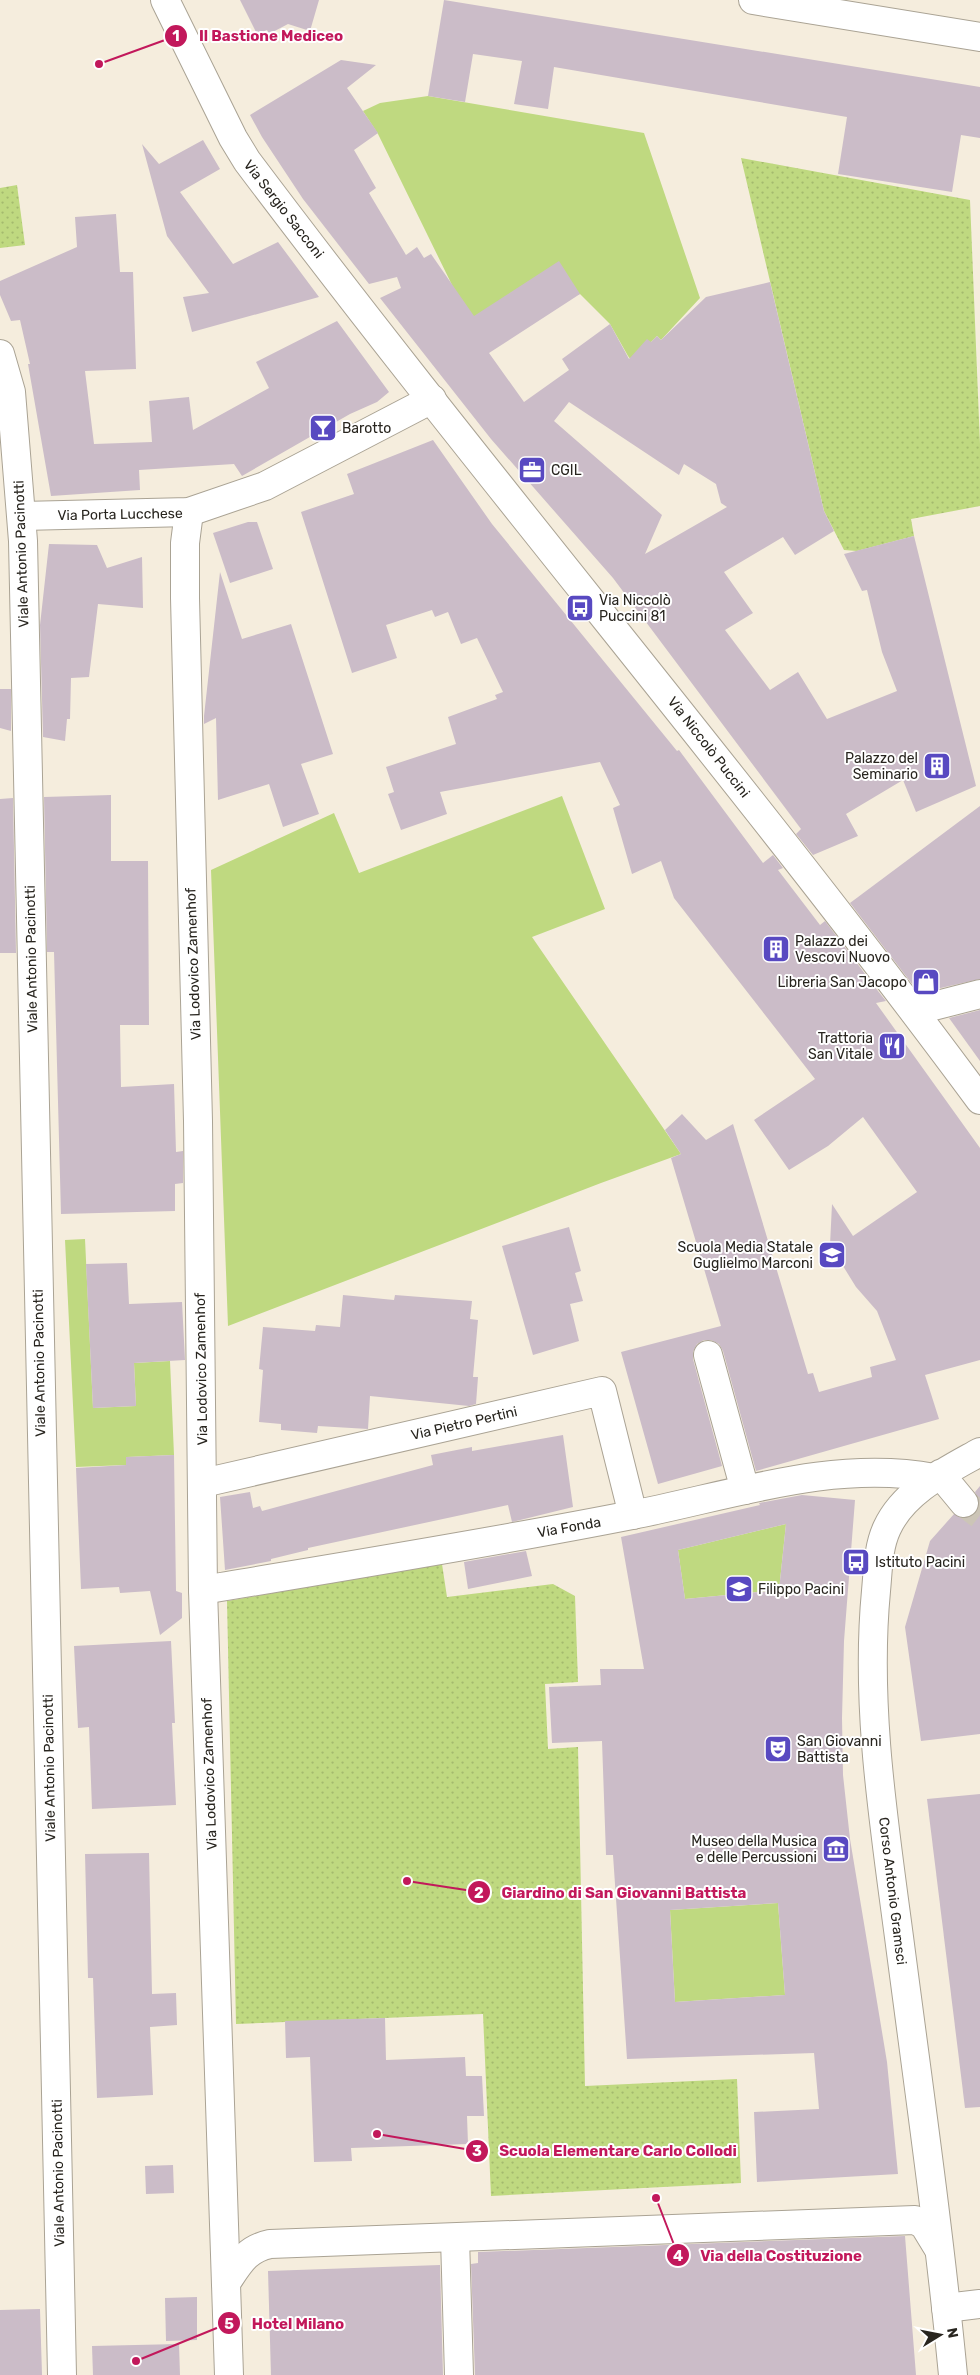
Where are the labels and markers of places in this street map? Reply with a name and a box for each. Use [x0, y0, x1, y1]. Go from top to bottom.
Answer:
callout: Il Bastione Mediceo [164, 21, 353, 51]
bar icon: Barotto [308, 413, 338, 443]
place label: Barotto [342, 420, 391, 437]
office icon: CGIL [517, 455, 547, 485]
place label: CGIL [551, 462, 582, 479]
place label: Via Niccolò Puccini 81 [599, 592, 671, 625]
bus stop icon: Via Niccolò Puccini 81 [565, 593, 595, 623]
place label: Palazzo del Seminario [845, 750, 918, 783]
building icon: Palazzo del Seminario [922, 751, 952, 781]
place label: Palazzo dei Vescovi Nuovo [795, 933, 890, 966]
building icon: Palazzo dei Vescovi Nuovo [761, 934, 791, 964]
shop icon: Libreria San Jacopo [911, 967, 941, 997]
place label: Libreria San Jacopo [777, 974, 907, 991]
place label: Trattoria San Vitale [808, 1030, 873, 1063]
restaurant icon: Trattoria San Vitale [877, 1031, 907, 1061]
place label: Scuola Media Statale Guglielmo Marconi [677, 1239, 813, 1272]
school or university icon: Scuola Media Statale Guglielmo Marconi [817, 1240, 847, 1270]
bus stop icon: Istituto Pacini [841, 1547, 871, 1577]
place label: Istituto Pacini [875, 1554, 965, 1571]
school or university icon: Filippo Pacini [724, 1574, 754, 1604]
place label: Filippo Pacini [758, 1581, 844, 1598]
place label: San Giovanni Battista [797, 1733, 882, 1766]
theatre icon: San Giovanni Battista [763, 1734, 793, 1764]
place label: Museo della Musica e delle Percussioni [691, 1833, 817, 1866]
museum icon: Museo della Musica e delle Percussioni [821, 1834, 851, 1864]
callout: Giardino di San Giovanni Battista [466, 1877, 756, 1907]
callout: Scuola Elementare Carlo Collodi [465, 2136, 747, 2166]
callout: Via della Costituzione [665, 2240, 872, 2270]
callout: Hotel Milano [217, 2308, 354, 2338]

